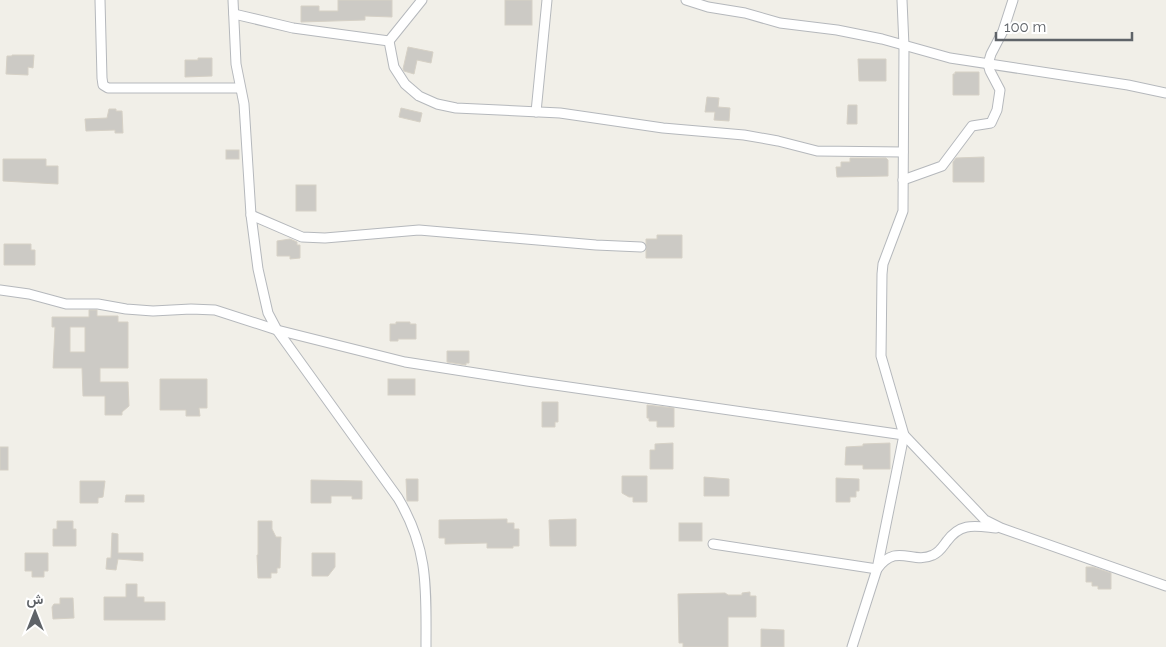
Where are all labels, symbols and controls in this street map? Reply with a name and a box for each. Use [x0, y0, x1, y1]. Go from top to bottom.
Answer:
scale bar [996, 10, 1132, 42]
text: 100 m [1004, 18, 1046, 36]
north arrow [10, 587, 60, 637]
text: ش [27, 591, 44, 608]

